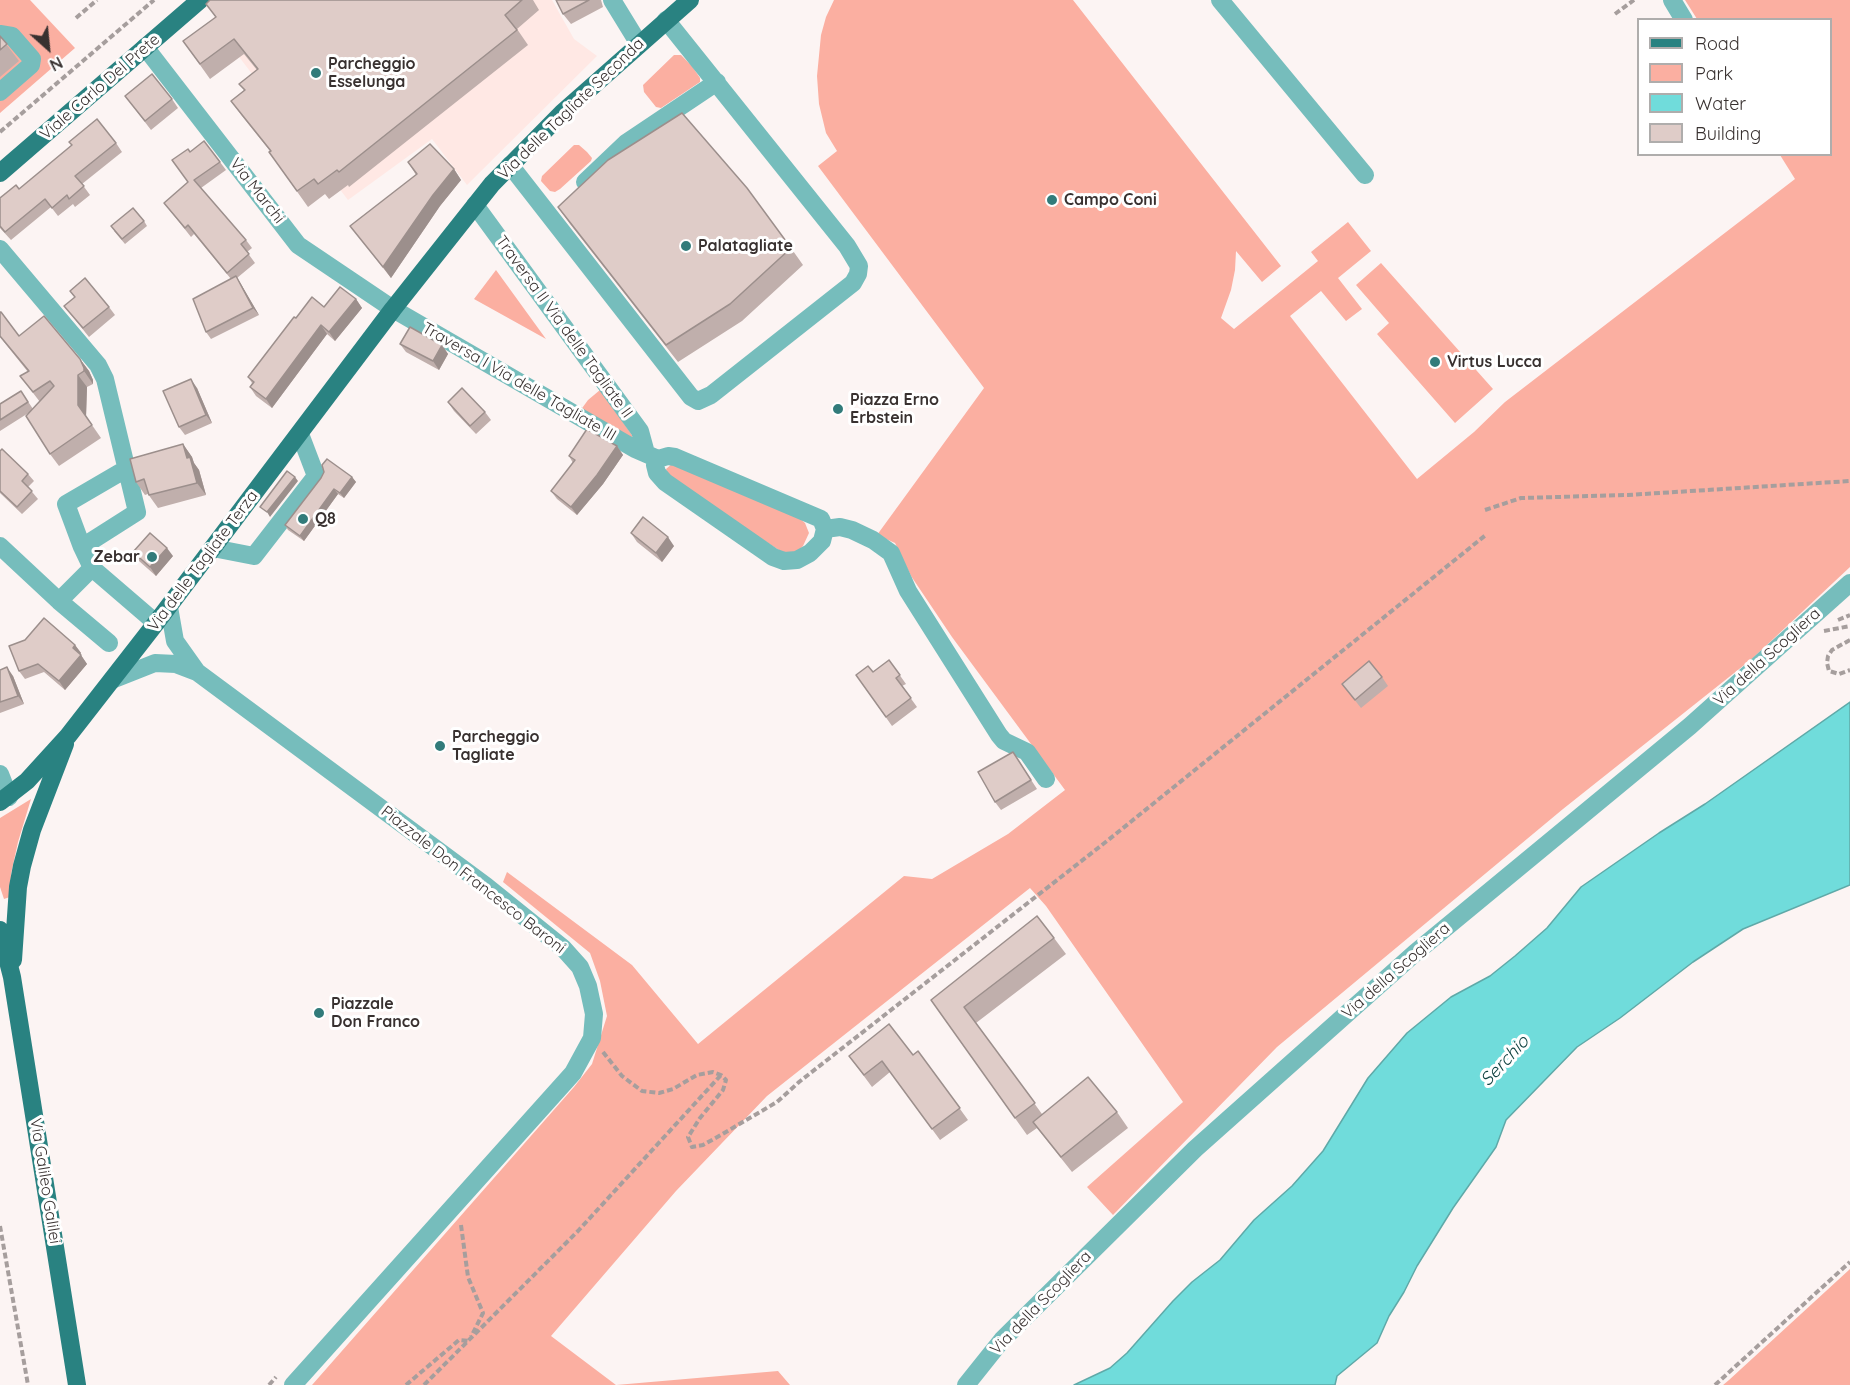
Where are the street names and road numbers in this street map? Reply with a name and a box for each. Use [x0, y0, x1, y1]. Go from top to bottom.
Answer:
street label: Viale Carlo Del Prete [36, 30, 164, 144]
street label: Via delle Tagliate Seconda [494, 34, 648, 184]
street label: Via Marchi [226, 154, 288, 228]
street label: Traversa II Via delle Tagliate II [491, 232, 637, 422]
street label: Traversa I Via delle Tagliate III [419, 319, 619, 445]
street label: Via delle Tagliate Terza [144, 487, 262, 635]
street label: Via della Scogliera [1710, 604, 1824, 710]
street label: Piazzale Don Francesco Baroni [377, 802, 569, 958]
street label: Via della Scogliera [1338, 919, 1454, 1023]
street label: Via Galileo Galilei [26, 1117, 64, 1245]
street label: Via della Scogliera [987, 1247, 1095, 1359]

